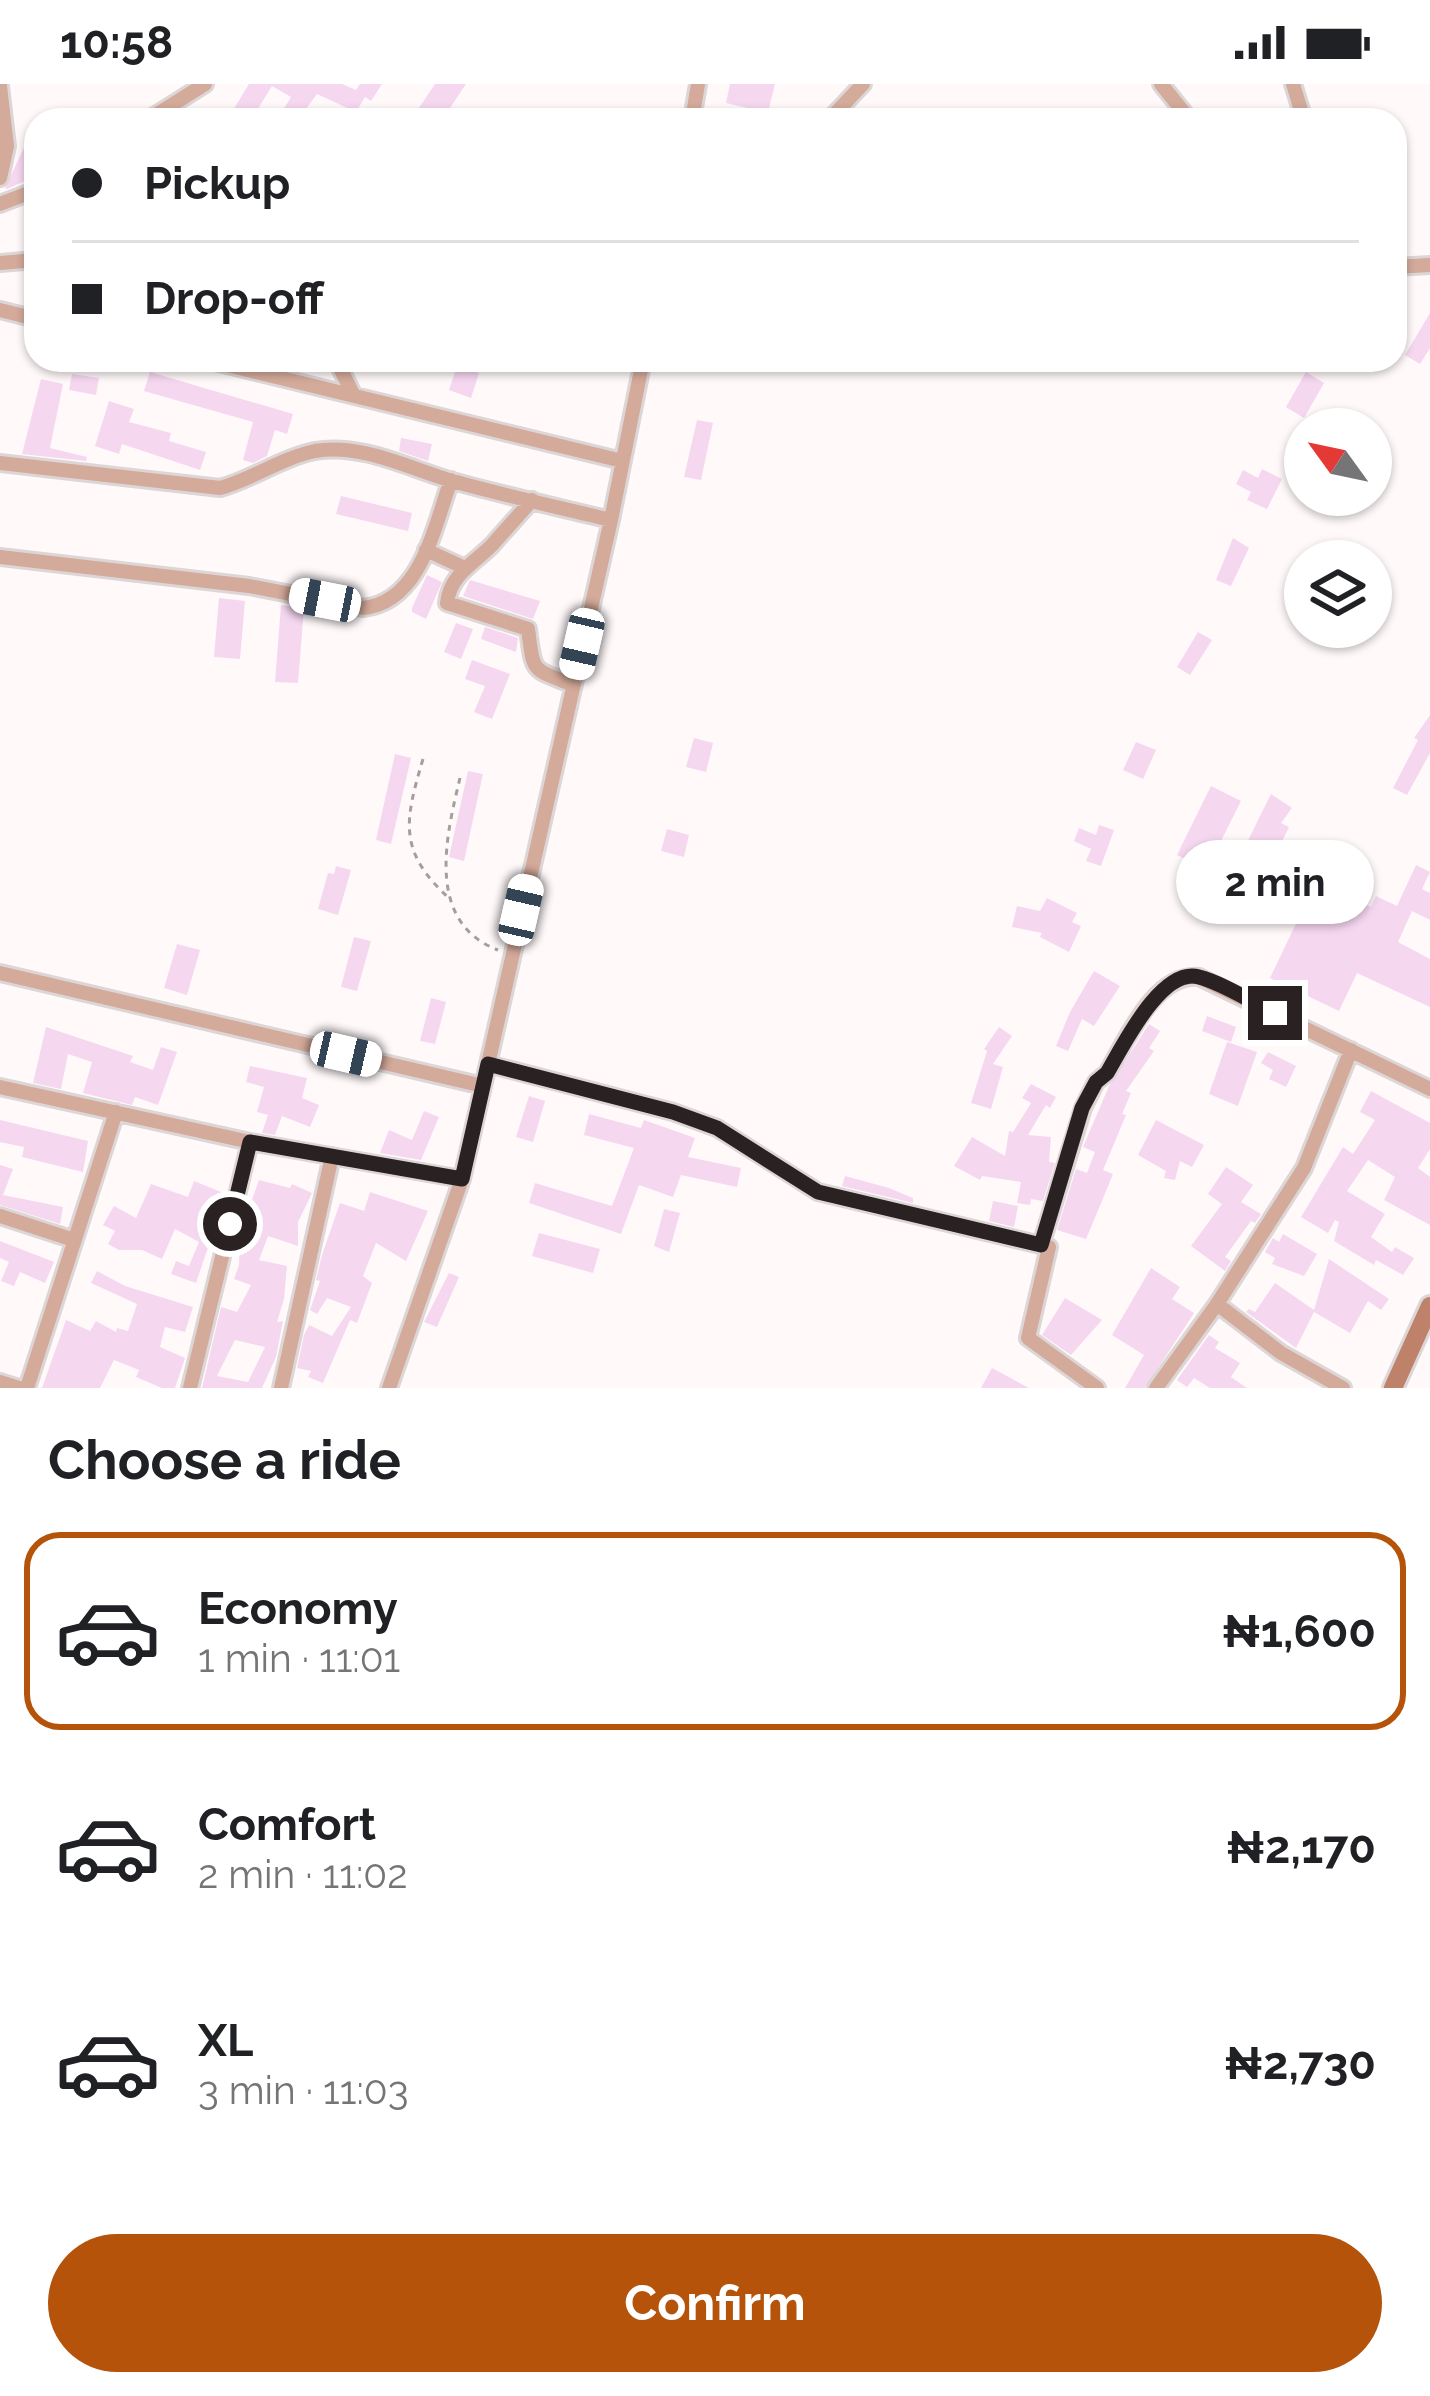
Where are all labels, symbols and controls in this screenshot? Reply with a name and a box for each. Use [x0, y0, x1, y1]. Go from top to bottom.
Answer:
text: 10:58 [60, 16, 173, 69]
text: Pickup [144, 157, 290, 210]
text: Drop-off [144, 272, 324, 325]
north arrow [1284, 408, 1392, 516]
map controls [1284, 408, 1392, 648]
button: layers [1284, 540, 1392, 648]
car [286, 575, 364, 625]
car [556, 605, 608, 683]
callout: 2 min [1176, 839, 1374, 923]
text: 2 min [1224, 859, 1326, 905]
car [495, 871, 547, 949]
route end [1248, 986, 1302, 1040]
car [307, 1028, 385, 1080]
route start [203, 1197, 257, 1251]
text: Choose a ride [48, 1428, 401, 1492]
icon: car [54, 1577, 162, 1685]
text: Economy [198, 1582, 398, 1635]
text: ₦1,600 [1222, 1605, 1376, 1658]
text: 1 min · 11:01 [198, 1635, 400, 1681]
icon: car [54, 1793, 162, 1901]
text: Comfort [198, 1798, 376, 1851]
text: ₦2,170 [1226, 1821, 1376, 1874]
text: 2 min · 11:02 [198, 1851, 408, 1897]
icon: car [54, 2009, 162, 2117]
text: XL [198, 2014, 253, 2067]
text: ₦2,730 [1224, 2037, 1376, 2090]
text: 3 min · 11:03 [198, 2067, 409, 2113]
button: Confirm [48, 2234, 1382, 2372]

